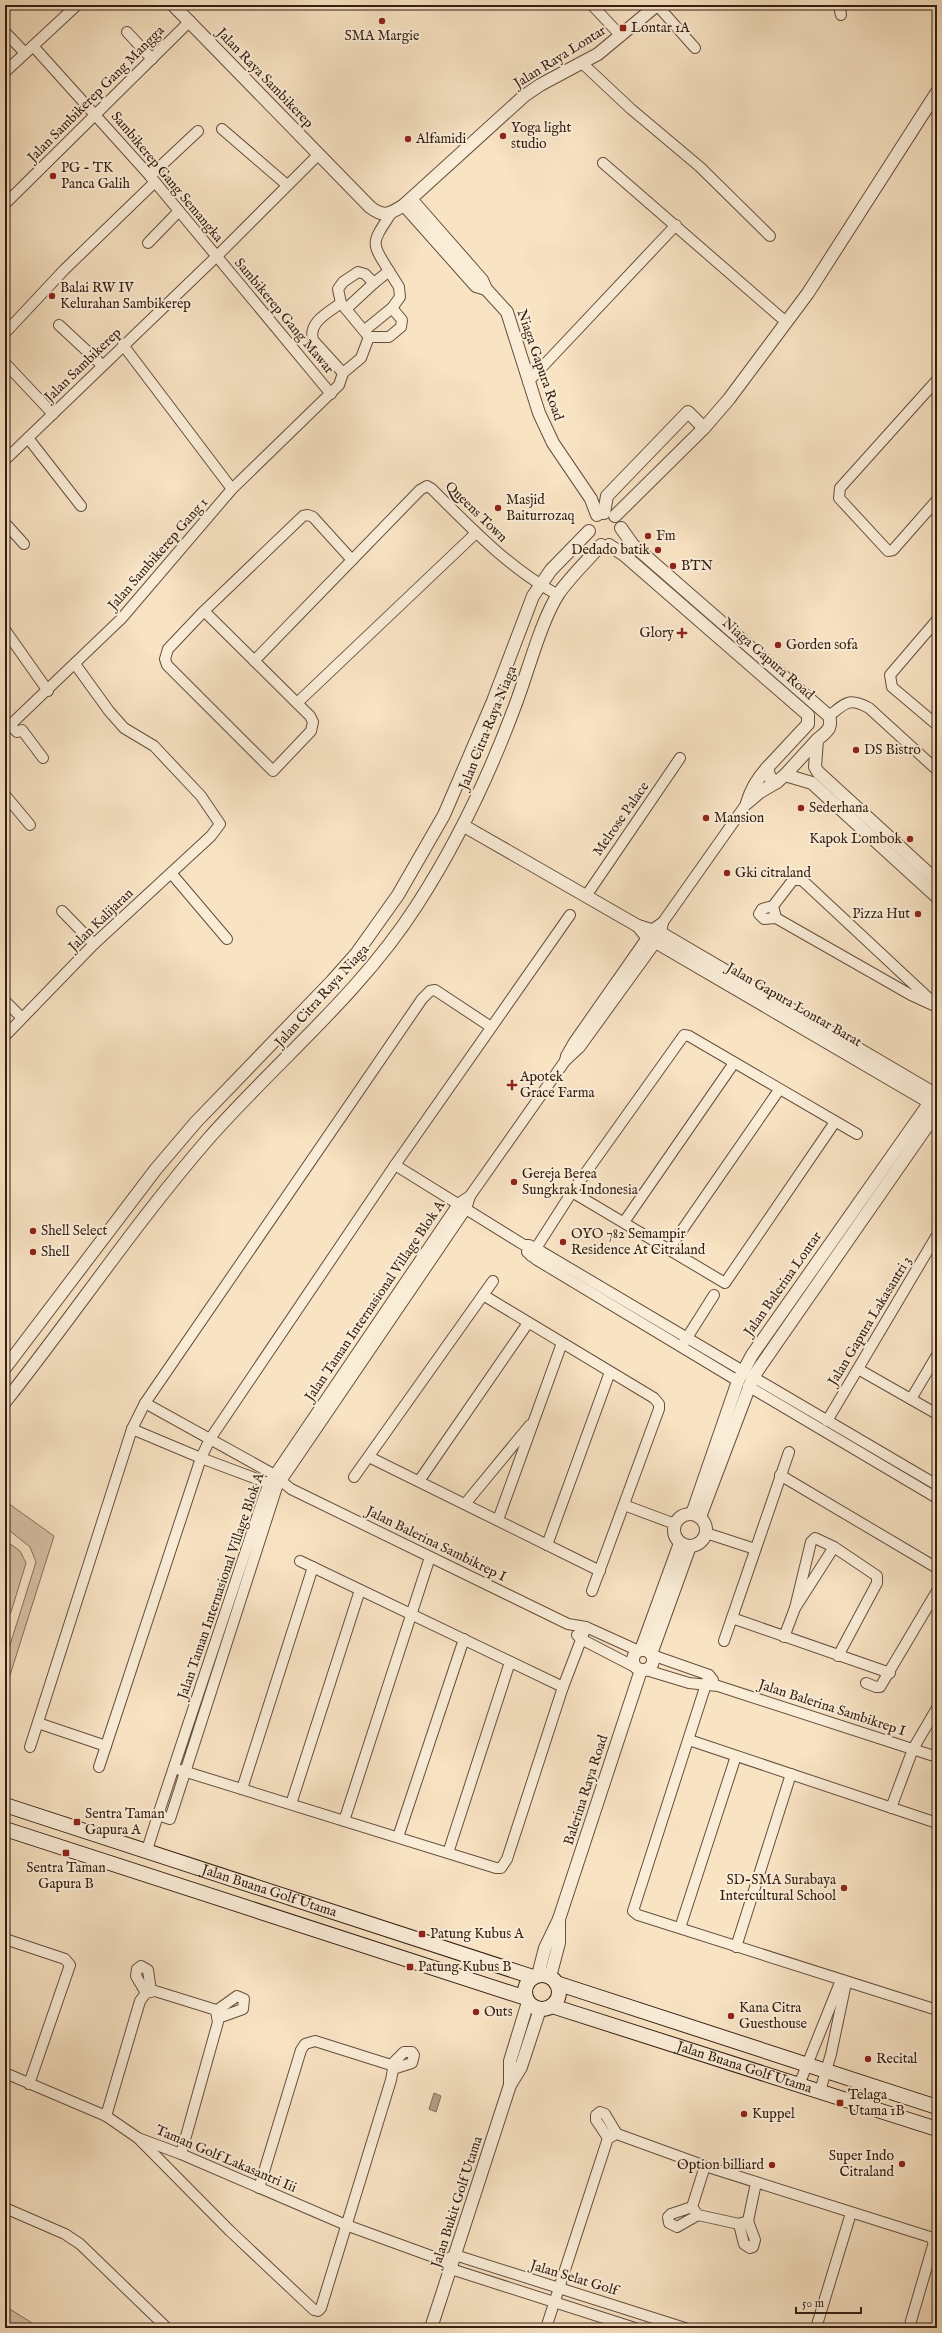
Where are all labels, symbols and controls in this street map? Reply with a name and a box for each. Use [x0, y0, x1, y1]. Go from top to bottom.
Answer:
marker: SMA Margie [377, 16, 387, 26]
place label: Lontar 1A [631, 19, 690, 37]
street label: Jalan Sambikerep Gang Mangga [22, 21, 169, 168]
street label: Jalan Raya Lontar [509, 22, 609, 94]
street label: Jalan Raya Sambikerep [211, 23, 318, 132]
marker: Lontar 1A [618, 23, 628, 33]
place label: SMA Margie [345, 27, 420, 45]
street label: Sambikerep Gang Semangka [107, 108, 228, 247]
place label: Yoga light studio [511, 119, 571, 153]
place label: Alfamidi [415, 130, 466, 148]
marker: Yoga light studio [498, 131, 508, 141]
marker: Alfamidi [403, 134, 413, 144]
place label: PG - TK Panca Galih [61, 159, 130, 193]
marker: PG - TK Panca Galih [48, 171, 58, 181]
street label: Sambikerep Gang Mawar [230, 254, 338, 378]
place label: Balai RW IV Kelurahan Sambikerep [60, 279, 191, 313]
marker: Balai RW IV Kelurahan Sambikerep [47, 291, 57, 301]
street label: Niaga Gapura Road [513, 307, 568, 423]
street label: Jalan Sambikerep [39, 324, 125, 408]
street label: Queens Town [441, 478, 511, 547]
place label: Masjid Baiturrozaq [506, 491, 575, 525]
street label: Jalan Sambikerep Gang 1 [103, 494, 212, 616]
marker: Masjid Baiturrozaq [493, 503, 503, 513]
place label: Fm [656, 527, 676, 545]
marker: Fm [643, 531, 653, 541]
place label: Dedado batik [571, 541, 651, 559]
marker: Dedado batik [653, 545, 663, 555]
place label: BTN [681, 557, 713, 575]
marker: BTN [668, 561, 678, 571]
street label: Niaga Gapura Road [718, 614, 818, 704]
place label: Glory [640, 624, 674, 642]
marker: Glory [677, 628, 687, 638]
place label: Gorden sofa [786, 636, 859, 654]
marker: Gorden sofa [773, 640, 783, 650]
street label: Jalan Citra Raya Niaga [454, 662, 521, 795]
place label: DS Bistro [864, 741, 921, 759]
marker: DS Bistro [851, 745, 861, 755]
street label: Melrose Palace [589, 778, 654, 860]
place label: Sederhana [809, 799, 870, 817]
marker: Sederhana [796, 803, 806, 813]
place label: Mansion [714, 809, 765, 827]
marker: Mansion [701, 813, 711, 823]
place label: Kapok Lombok [809, 830, 902, 848]
marker: Kapok Lombok [905, 834, 915, 844]
place label: Gki citraland [735, 864, 811, 882]
marker: Gki citraland [722, 868, 732, 878]
street label: Jalan Kalijaran [63, 884, 138, 957]
place label: Pizza Hut [852, 905, 910, 923]
marker: Pizza Hut [913, 909, 923, 919]
street label: Jalan Citra Raya Niaga [270, 940, 374, 1053]
street label: Jalan Gapura Lontar Barat [721, 958, 865, 1051]
place label: Apotek Grace Farma [519, 1068, 595, 1102]
marker: Apotek Grace Farma [507, 1080, 517, 1090]
place label: Gereja Berea Sungkrak Indonesia [522, 1165, 639, 1199]
marker: Gereja Berea Sungkrak Indonesia [509, 1177, 519, 1187]
street label: Jalan Taman Internasional Village Blok A [300, 1197, 449, 1407]
place label: Shell Select [41, 1222, 108, 1240]
place label: OYO 782 Semampir Residence At Citraland [571, 1225, 706, 1259]
marker: Shell Select [28, 1226, 38, 1236]
street label: Jalan Balerina Lontar [739, 1228, 826, 1341]
marker: OYO 782 Semampir Residence At Citraland [558, 1237, 568, 1247]
place label: Shell [41, 1243, 70, 1261]
marker: Shell [28, 1247, 38, 1257]
street label: Jalan Gapura Lakasantri 3 [823, 1253, 916, 1391]
street label: Jalan Taman Internasional Village Blok A [173, 1470, 268, 1704]
street label: Jalan Balerina Sambikrep I [361, 1501, 509, 1586]
street label: Jalan Balerina Sambikrep I [754, 1675, 908, 1740]
street label: Balerina Raya Road [560, 1732, 612, 1847]
place label: Sentra Taman Gapura A [85, 1805, 165, 1839]
marker: Sentra Taman Gapura A [72, 1817, 82, 1827]
marker: Sentra Taman Gapura B [61, 1848, 71, 1858]
place label: Sentra Taman Gapura B [26, 1859, 106, 1893]
street label: Jalan Buana Golf Utama [198, 1860, 340, 1922]
place label: SD-SMA Surabaya Intercultural School [719, 1871, 837, 1905]
marker: SD-SMA Surabaya Intercultural School [839, 1883, 849, 1893]
place label: Patung Kubus A [430, 1925, 524, 1943]
marker: Patung Kubus A [417, 1929, 427, 1939]
place label: Patung Kubus B [418, 1958, 511, 1976]
marker: Patung Kubus B [405, 1962, 415, 1972]
place label: Kana Citra Guesthouse [739, 1999, 808, 2033]
place label: Outs [484, 2003, 513, 2021]
marker: Outs [471, 2007, 481, 2017]
marker: Kana Citra Guesthouse [726, 2011, 736, 2021]
street label: Jalan Buana Golf Utama [673, 2037, 815, 2098]
place label: Recital [876, 2050, 918, 2068]
marker: Recital [863, 2054, 873, 2064]
place label: Telaga Utama 1B [848, 2086, 905, 2120]
marker: Telaga Utama 1B [835, 2098, 845, 2108]
place label: Kuppel [752, 2105, 795, 2123]
marker: Kuppel [739, 2109, 749, 2119]
street label: Taman Golf Lakasantri Iii [153, 2121, 299, 2197]
street label: Jalan Bukit Golf Utama [427, 2133, 487, 2272]
place label: Super Indo Citraland [829, 2147, 895, 2181]
place label: Option billiard [677, 2156, 765, 2174]
marker: Super Indo Citraland [897, 2159, 907, 2169]
marker: Option billiard [767, 2160, 777, 2170]
street label: Jalan Selat Golf [526, 2256, 623, 2301]
scale bar [796, 2289, 861, 2315]
text: 50 m [802, 2296, 824, 2311]

